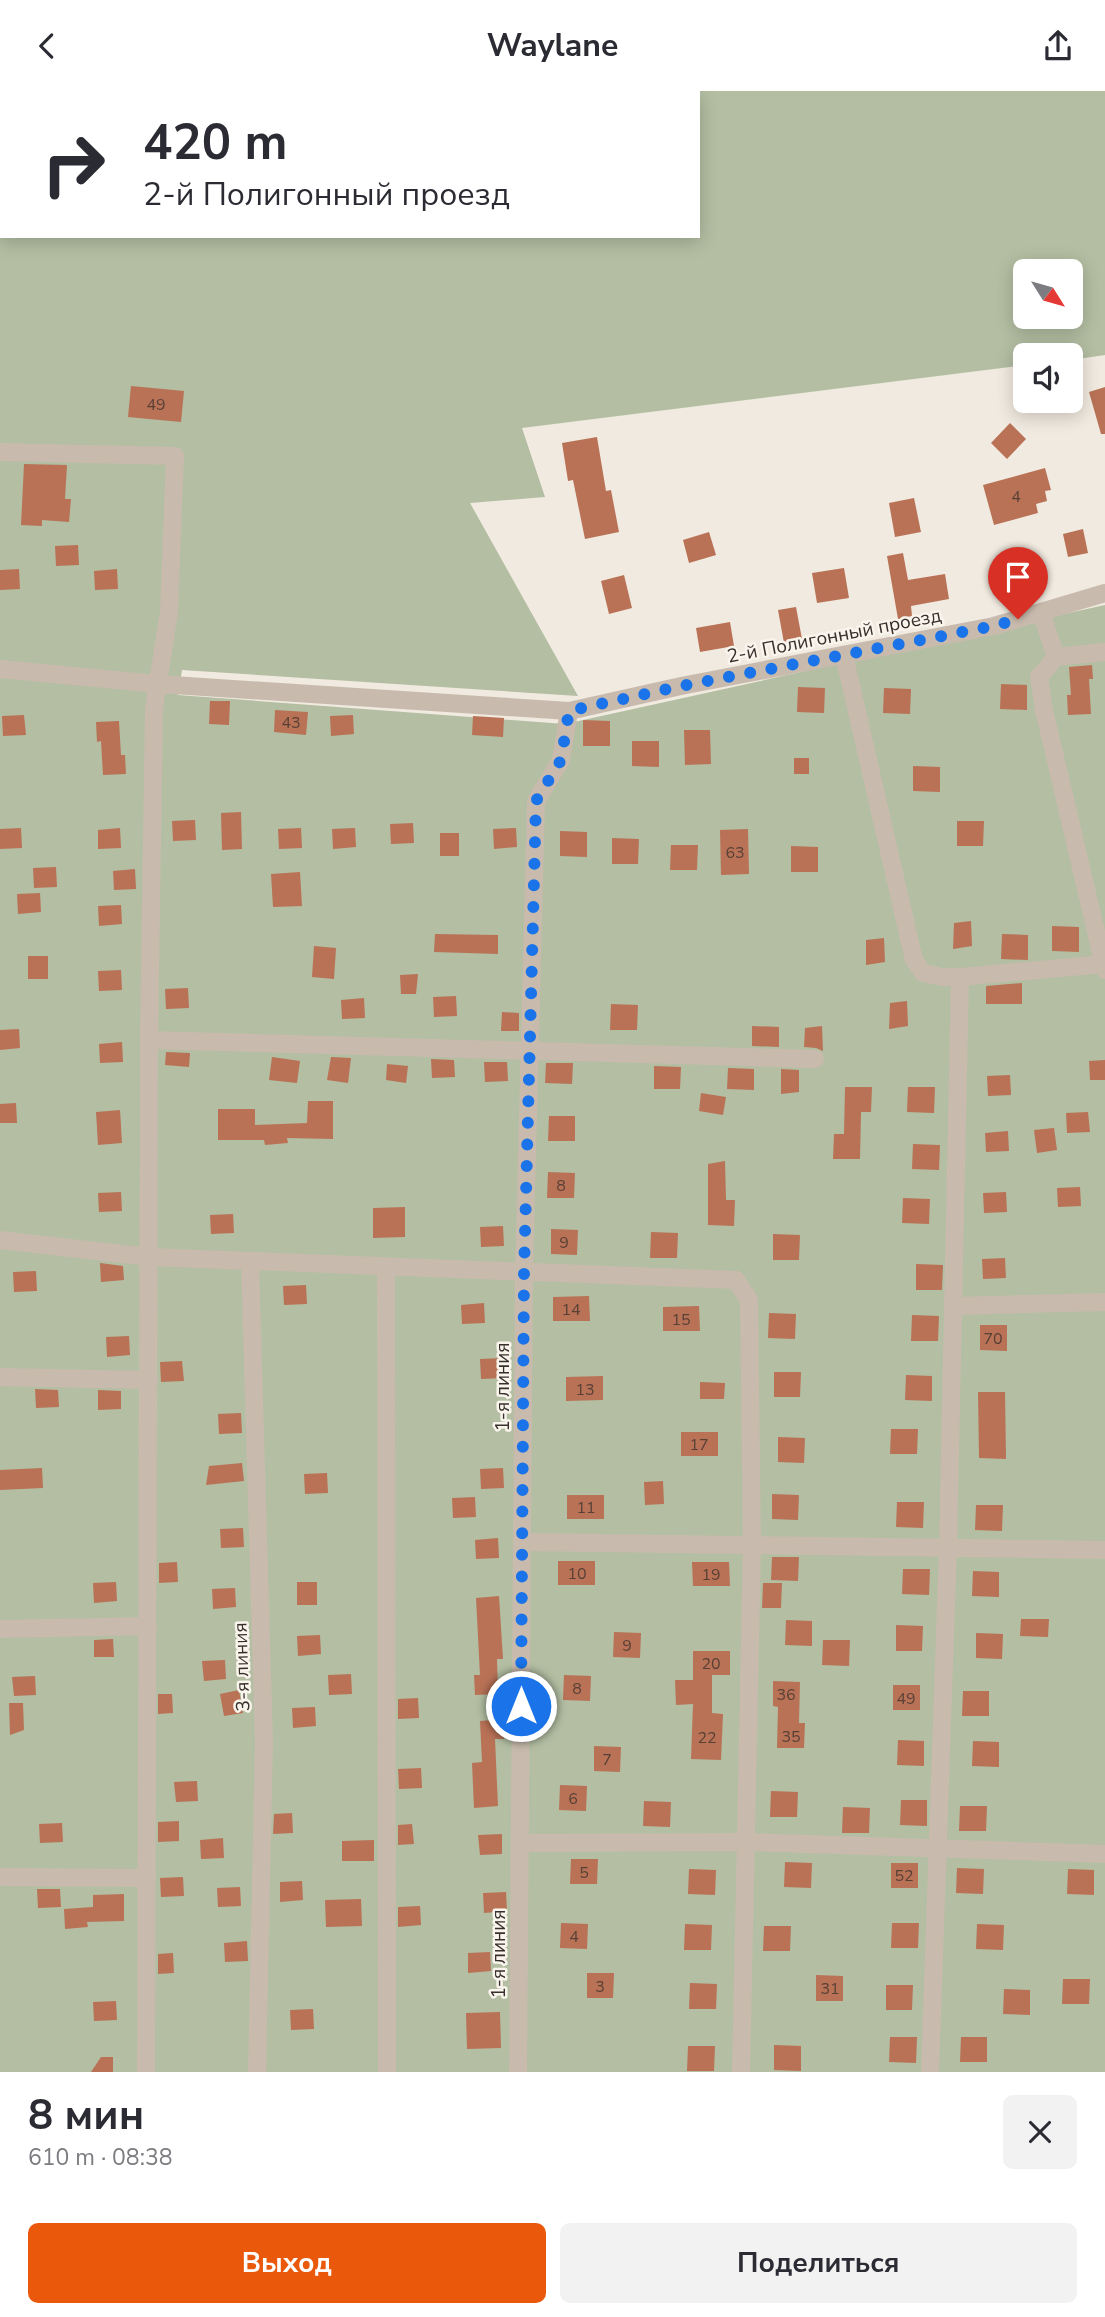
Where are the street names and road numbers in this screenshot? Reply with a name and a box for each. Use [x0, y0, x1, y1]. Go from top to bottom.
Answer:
street label: 2-й Полигонный проезд [725, 602, 944, 670]
street label: 1-я линия [490, 1342, 516, 1432]
street label: 3-я линия [227, 1622, 257, 1712]
street label: 1-я линия [486, 1909, 512, 1999]

